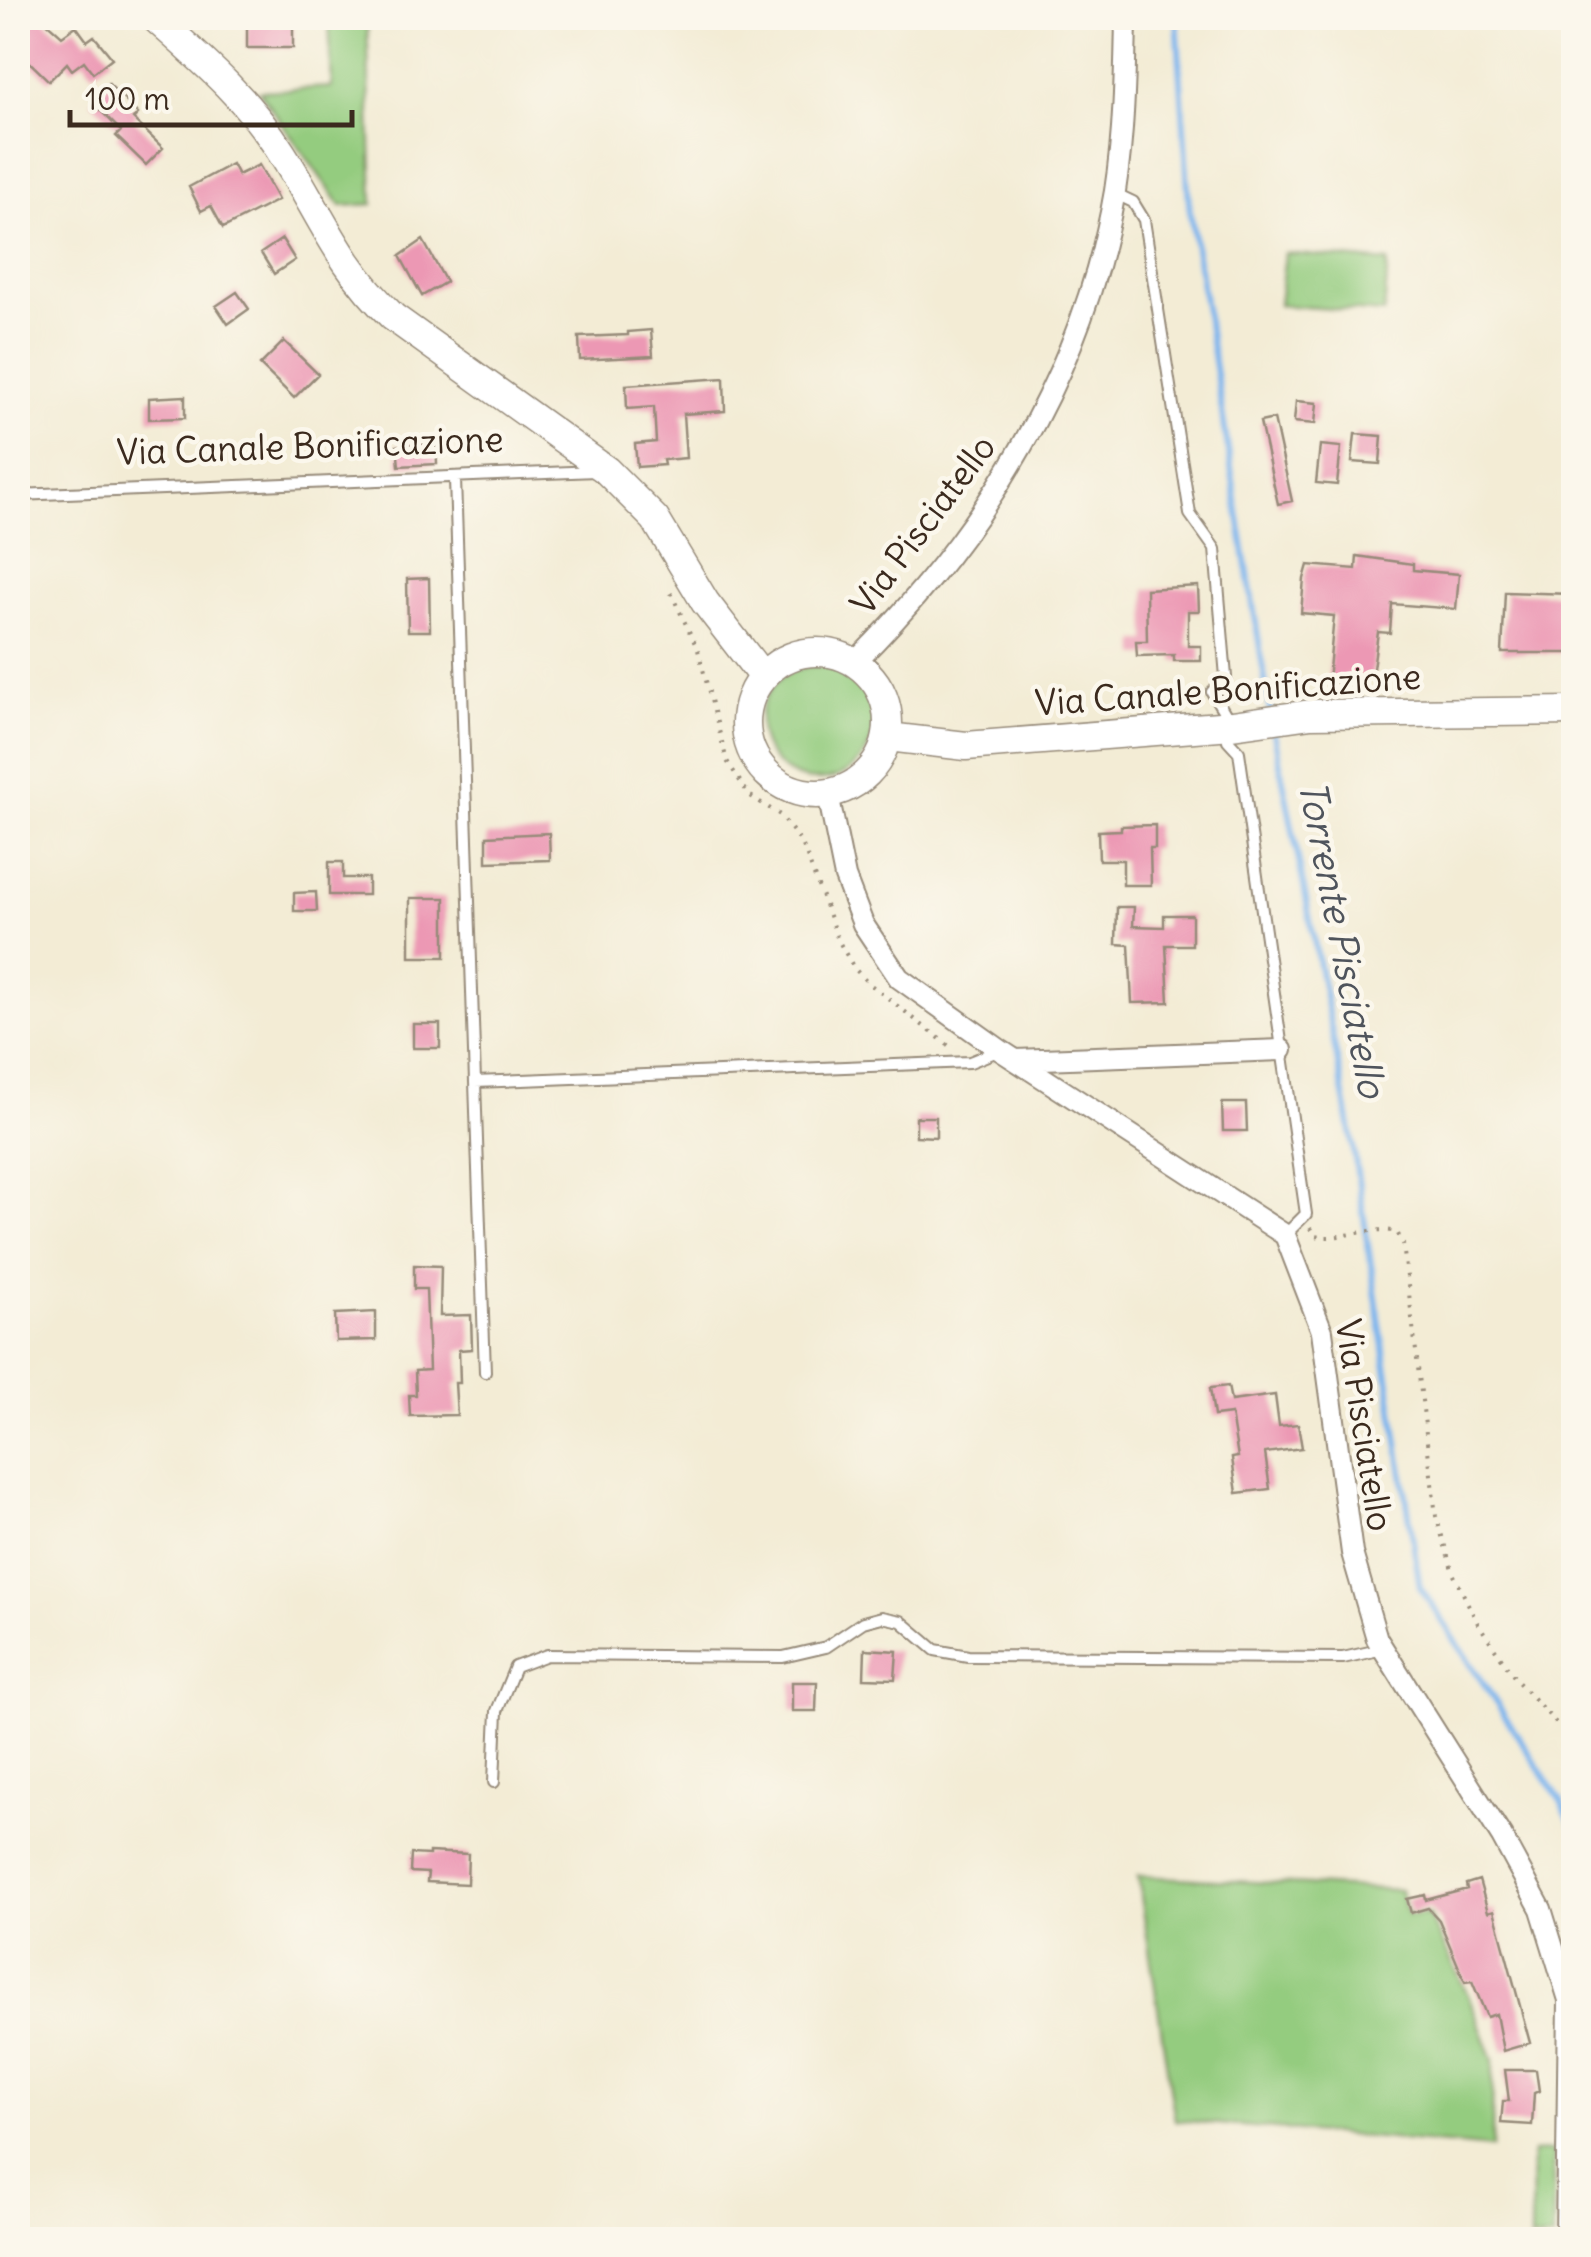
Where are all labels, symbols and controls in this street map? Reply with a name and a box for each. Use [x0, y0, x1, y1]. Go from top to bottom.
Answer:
scale bar [70, 65, 352, 127]
text: 100 m [85, 80, 170, 118]
street label: Via Canale Bonificazione [116, 416, 504, 474]
street label: Via Pisciatello [840, 426, 1004, 623]
street label: Via Canale Bonificazione [1033, 654, 1422, 724]
water label: Torrente Pisciatello [1289, 776, 1397, 1104]
street label: Via Pisciatello [1327, 1316, 1403, 1534]

